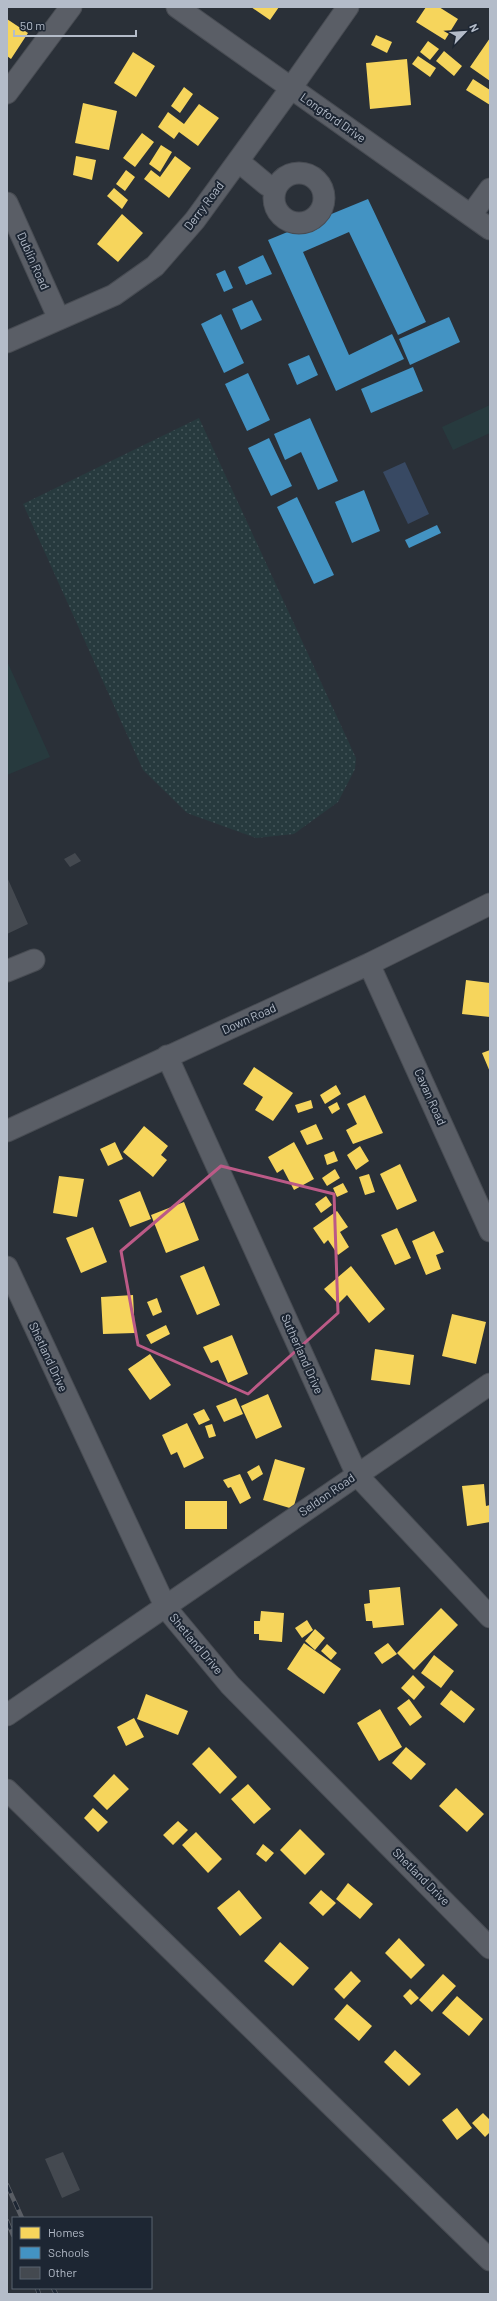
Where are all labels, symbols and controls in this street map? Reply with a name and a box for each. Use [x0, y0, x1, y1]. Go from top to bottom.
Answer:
scale bar [14, 12, 136, 38]
north arrow [445, 12, 485, 52]
text: 50 m [20, 18, 45, 32]
text: N [467, 21, 482, 34]
street label: Longford Drive [298, 90, 369, 145]
street label: Derry Road [180, 178, 226, 233]
street label: Dublin Road [15, 230, 53, 292]
street label: Down Road [219, 1000, 278, 1036]
street label: Cavan Road [412, 1066, 450, 1127]
street label: Sutherland Drive [279, 1311, 327, 1396]
street label: Shetland Drive [27, 1320, 71, 1394]
street label: Seldon Road [296, 1470, 357, 1518]
street label: Shetland Drive [167, 1610, 226, 1677]
street label: Shetland Drive [390, 1845, 453, 1908]
legend [12, 2217, 152, 2289]
text: Homes [48, 2225, 85, 2239]
text: Schools [48, 2245, 89, 2259]
text: Other [48, 2265, 78, 2279]

